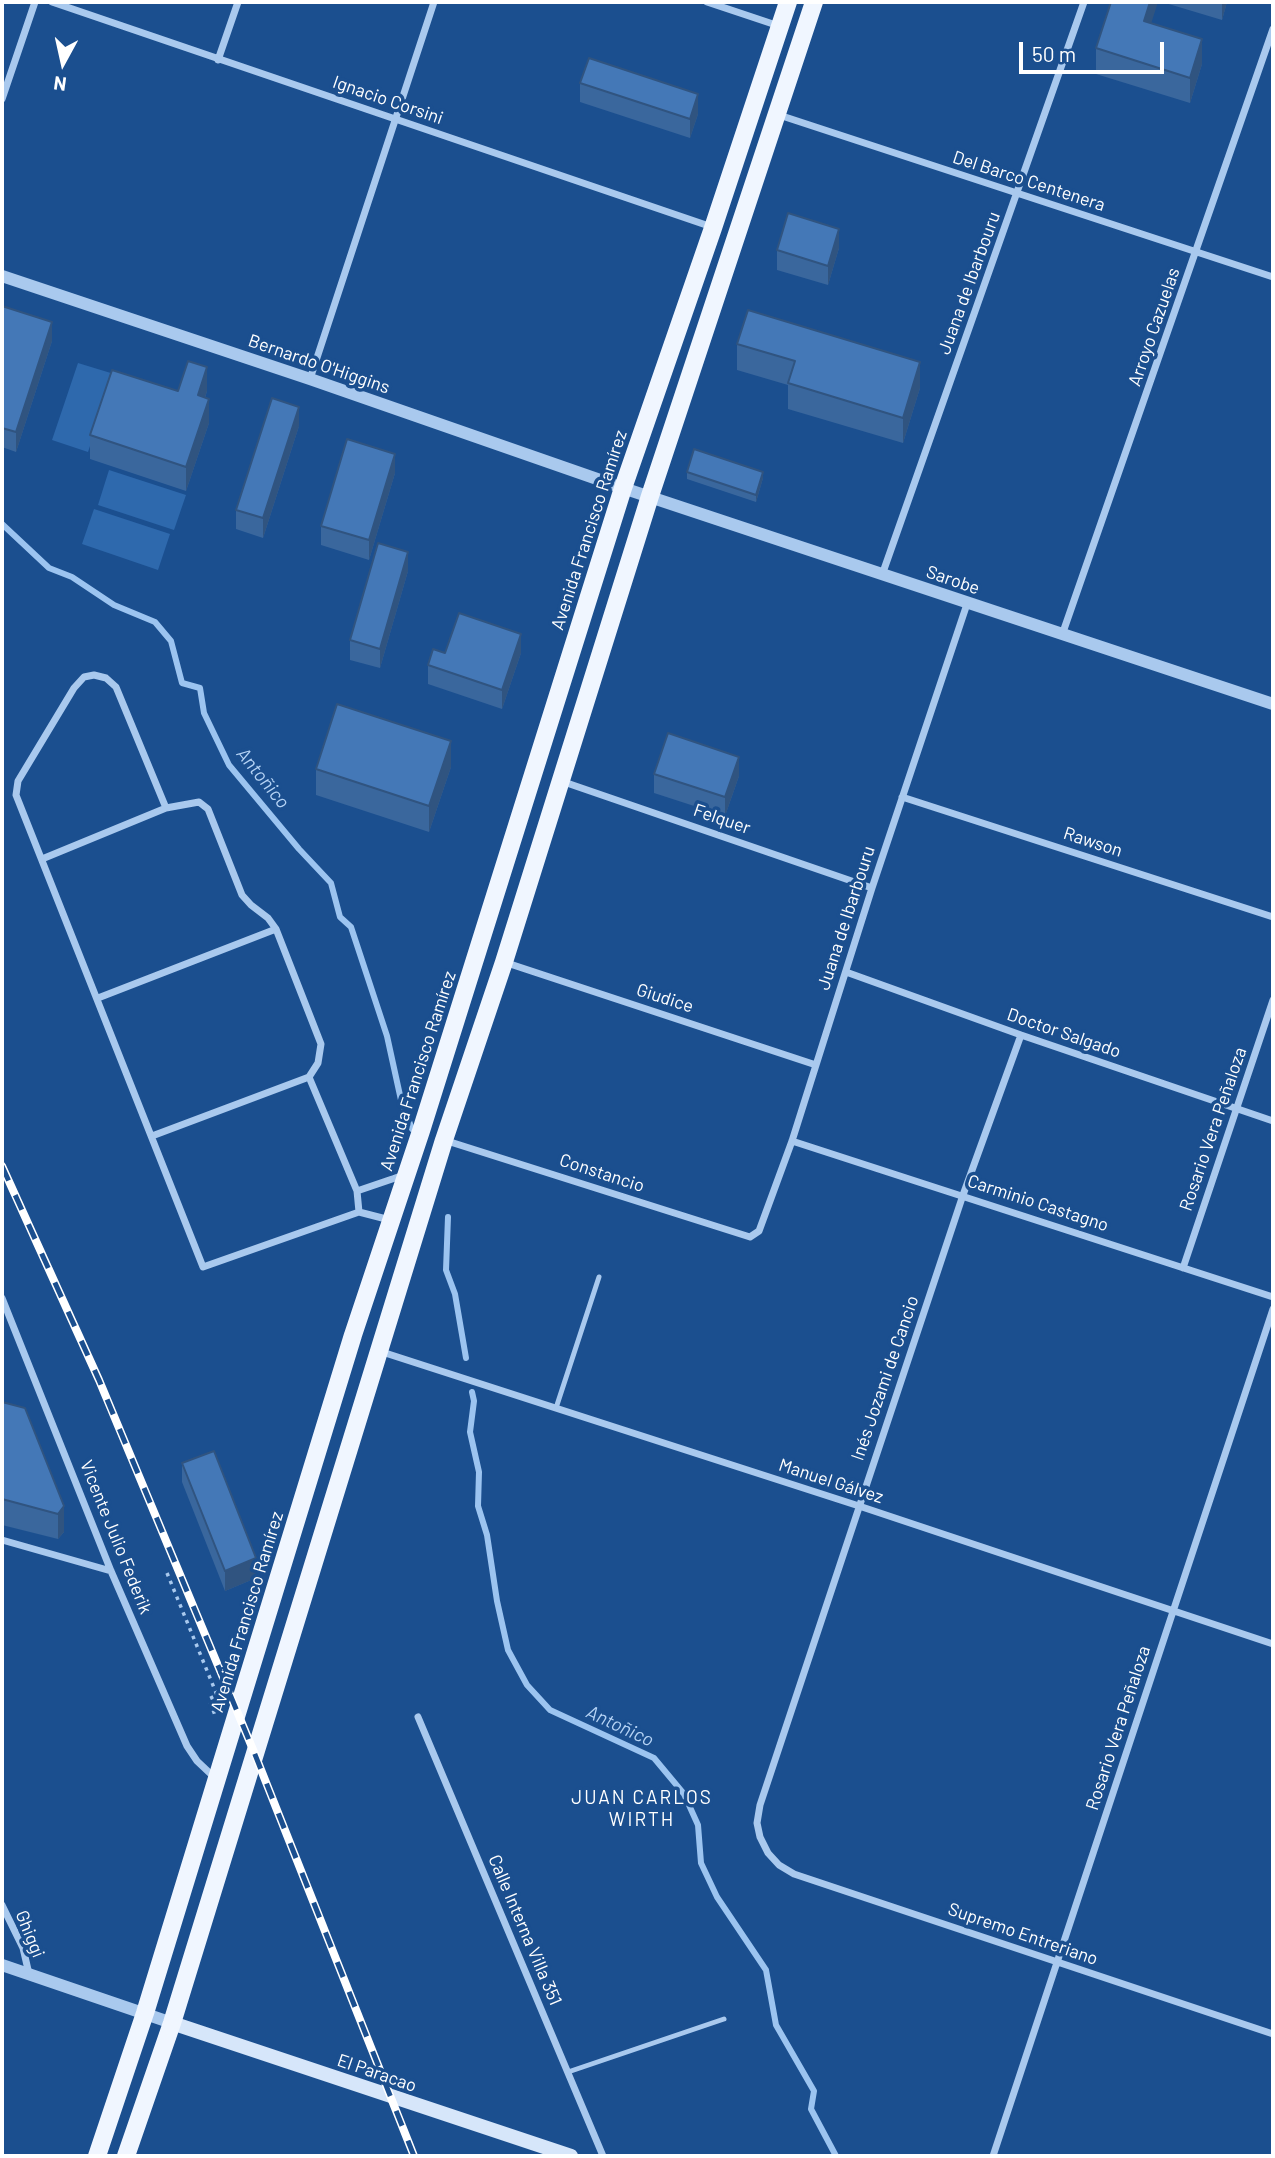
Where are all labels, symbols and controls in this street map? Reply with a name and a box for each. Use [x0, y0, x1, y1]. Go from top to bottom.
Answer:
north arrow [28, 28, 98, 98]
scale bar [1023, 28, 1168, 72]
text: 50 m [1032, 41, 1076, 66]
street label: Ignacio Corsini [330, 71, 446, 129]
text: N [52, 72, 68, 97]
street label: Del Barco Centenera [950, 146, 1108, 216]
street label: Juana de Ibarbouru [933, 209, 1005, 357]
street label: Arroyo Cazuelas [1124, 265, 1184, 389]
street label: Bernardo O'Higgins [245, 330, 393, 398]
street label: Avenida Francisco Ramírez [546, 427, 632, 633]
street label: Sarobe [923, 561, 983, 599]
water label: Antoñico [232, 743, 294, 813]
street label: Felquer [691, 799, 753, 839]
street label: Rawson [1061, 822, 1125, 862]
street label: Juana de Ibarbouru [812, 843, 880, 993]
street label: Avenida Francisco Ramírez [375, 968, 461, 1174]
street label: Giudice [634, 979, 696, 1017]
street label: Doctor Salgado [1004, 1003, 1124, 1063]
street label: Rosario Vera Peñaloza [1175, 1044, 1251, 1214]
street label: Constancio [557, 1149, 647, 1197]
street label: Carminio Castagno [965, 1170, 1111, 1236]
street label: Inés Jozami de Cancio [847, 1293, 923, 1463]
street label: Manuel Gálvez [776, 1454, 886, 1508]
street label: Vicente Julio Federik [75, 1457, 157, 1617]
street label: Avenida Francisco Ramírez [206, 1509, 288, 1715]
street label: Rosario Vera Peñaloza [1081, 1643, 1155, 1813]
water label: Antoñico [583, 1700, 657, 1752]
district label: JUAN CARLOS WIRTH [573, 1787, 711, 1831]
street label: Calle Interna Villa 351 [484, 1852, 566, 2008]
street label: Supremo Entreriano [945, 1898, 1101, 1970]
street label: Ghiggi [11, 1907, 49, 1961]
street label: El Paracao [334, 2049, 420, 2097]

